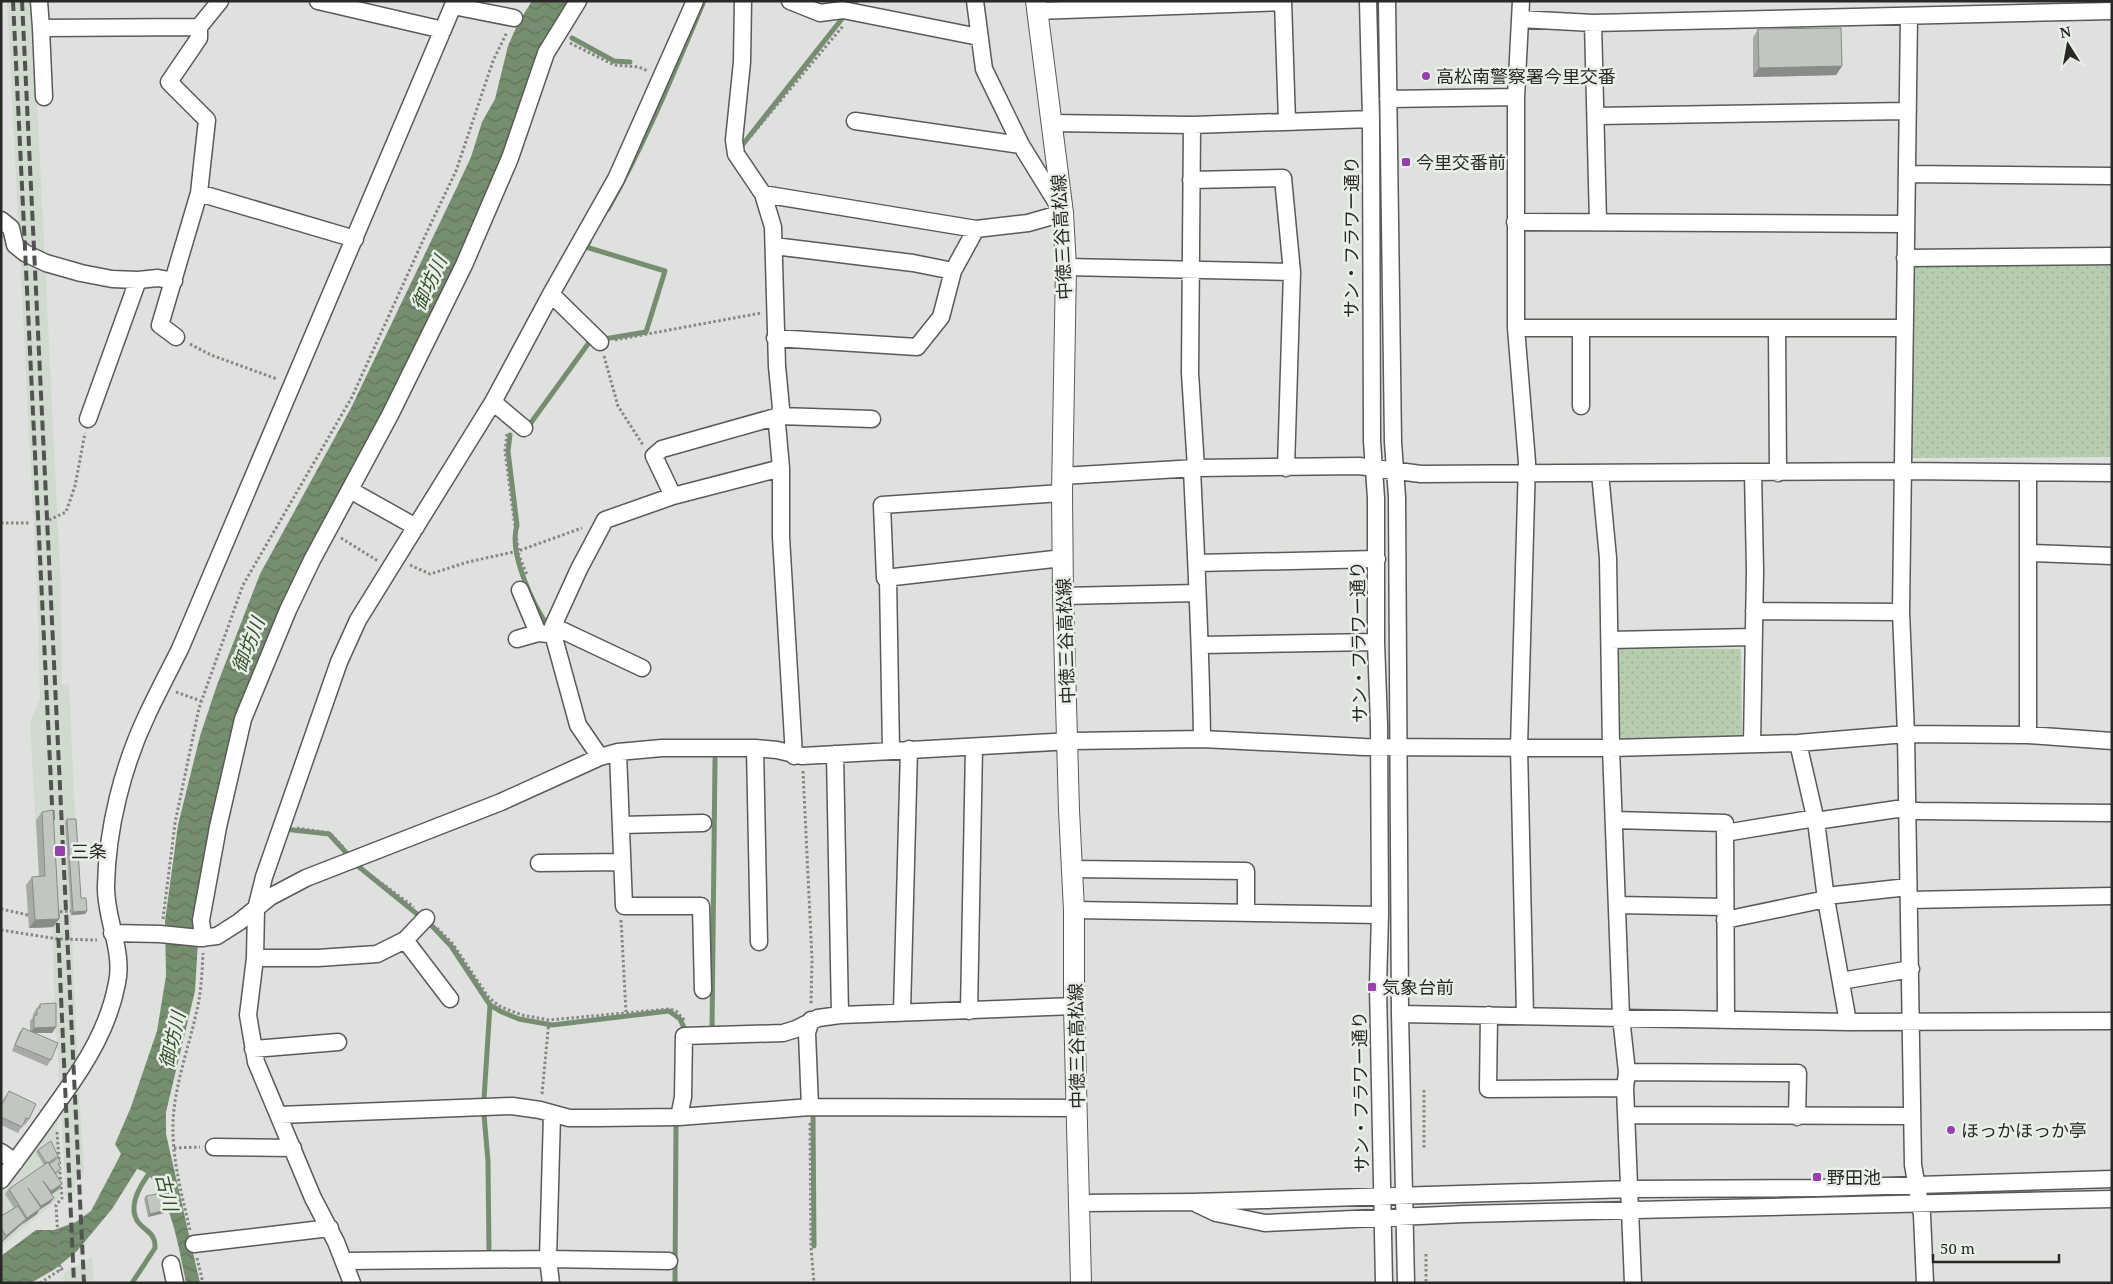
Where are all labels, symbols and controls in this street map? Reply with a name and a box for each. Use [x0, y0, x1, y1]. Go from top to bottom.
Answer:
north arrow [2043, 20, 2093, 70]
text: N [2058, 21, 2073, 42]
place label: 高松南警察署今里交番 [1436, 64, 1616, 88]
marker: 高松南警察署今里交番 [1420, 70, 1432, 82]
place label: 今里交番前 [1416, 150, 1506, 174]
street label: サン・フラワー通り [1339, 156, 1363, 318]
marker: 今里交番前 [1400, 156, 1412, 168]
street label: 中徳三谷高松線 [1046, 173, 1076, 301]
water label: 御坊川 [405, 250, 454, 314]
street label: サン・フラワー通り [1345, 561, 1371, 723]
street label: 中徳三谷高松線 [1051, 578, 1079, 704]
water label: 御坊川 [226, 612, 271, 676]
place label: 三条 [71, 839, 107, 863]
marker: 三条 [53, 844, 67, 858]
place label: 気象台前 [1382, 975, 1454, 999]
marker: 気象台前 [1366, 981, 1378, 993]
street label: 中徳三谷高松線 [1063, 983, 1089, 1109]
water label: 御坊川 [153, 1007, 192, 1071]
street label: サン・フラワー通り [1347, 1011, 1373, 1173]
place label: ほっかほっか亭 [1961, 1118, 2087, 1142]
marker: ほっかほっか亭 [1945, 1124, 1957, 1136]
place label: 野田池 [1827, 1165, 1881, 1189]
water label: 古川 [150, 1170, 185, 1216]
marker: 野田池 [1811, 1171, 1823, 1183]
scale bar [1933, 1232, 2059, 1264]
text: 50 m [1940, 1238, 1975, 1258]

